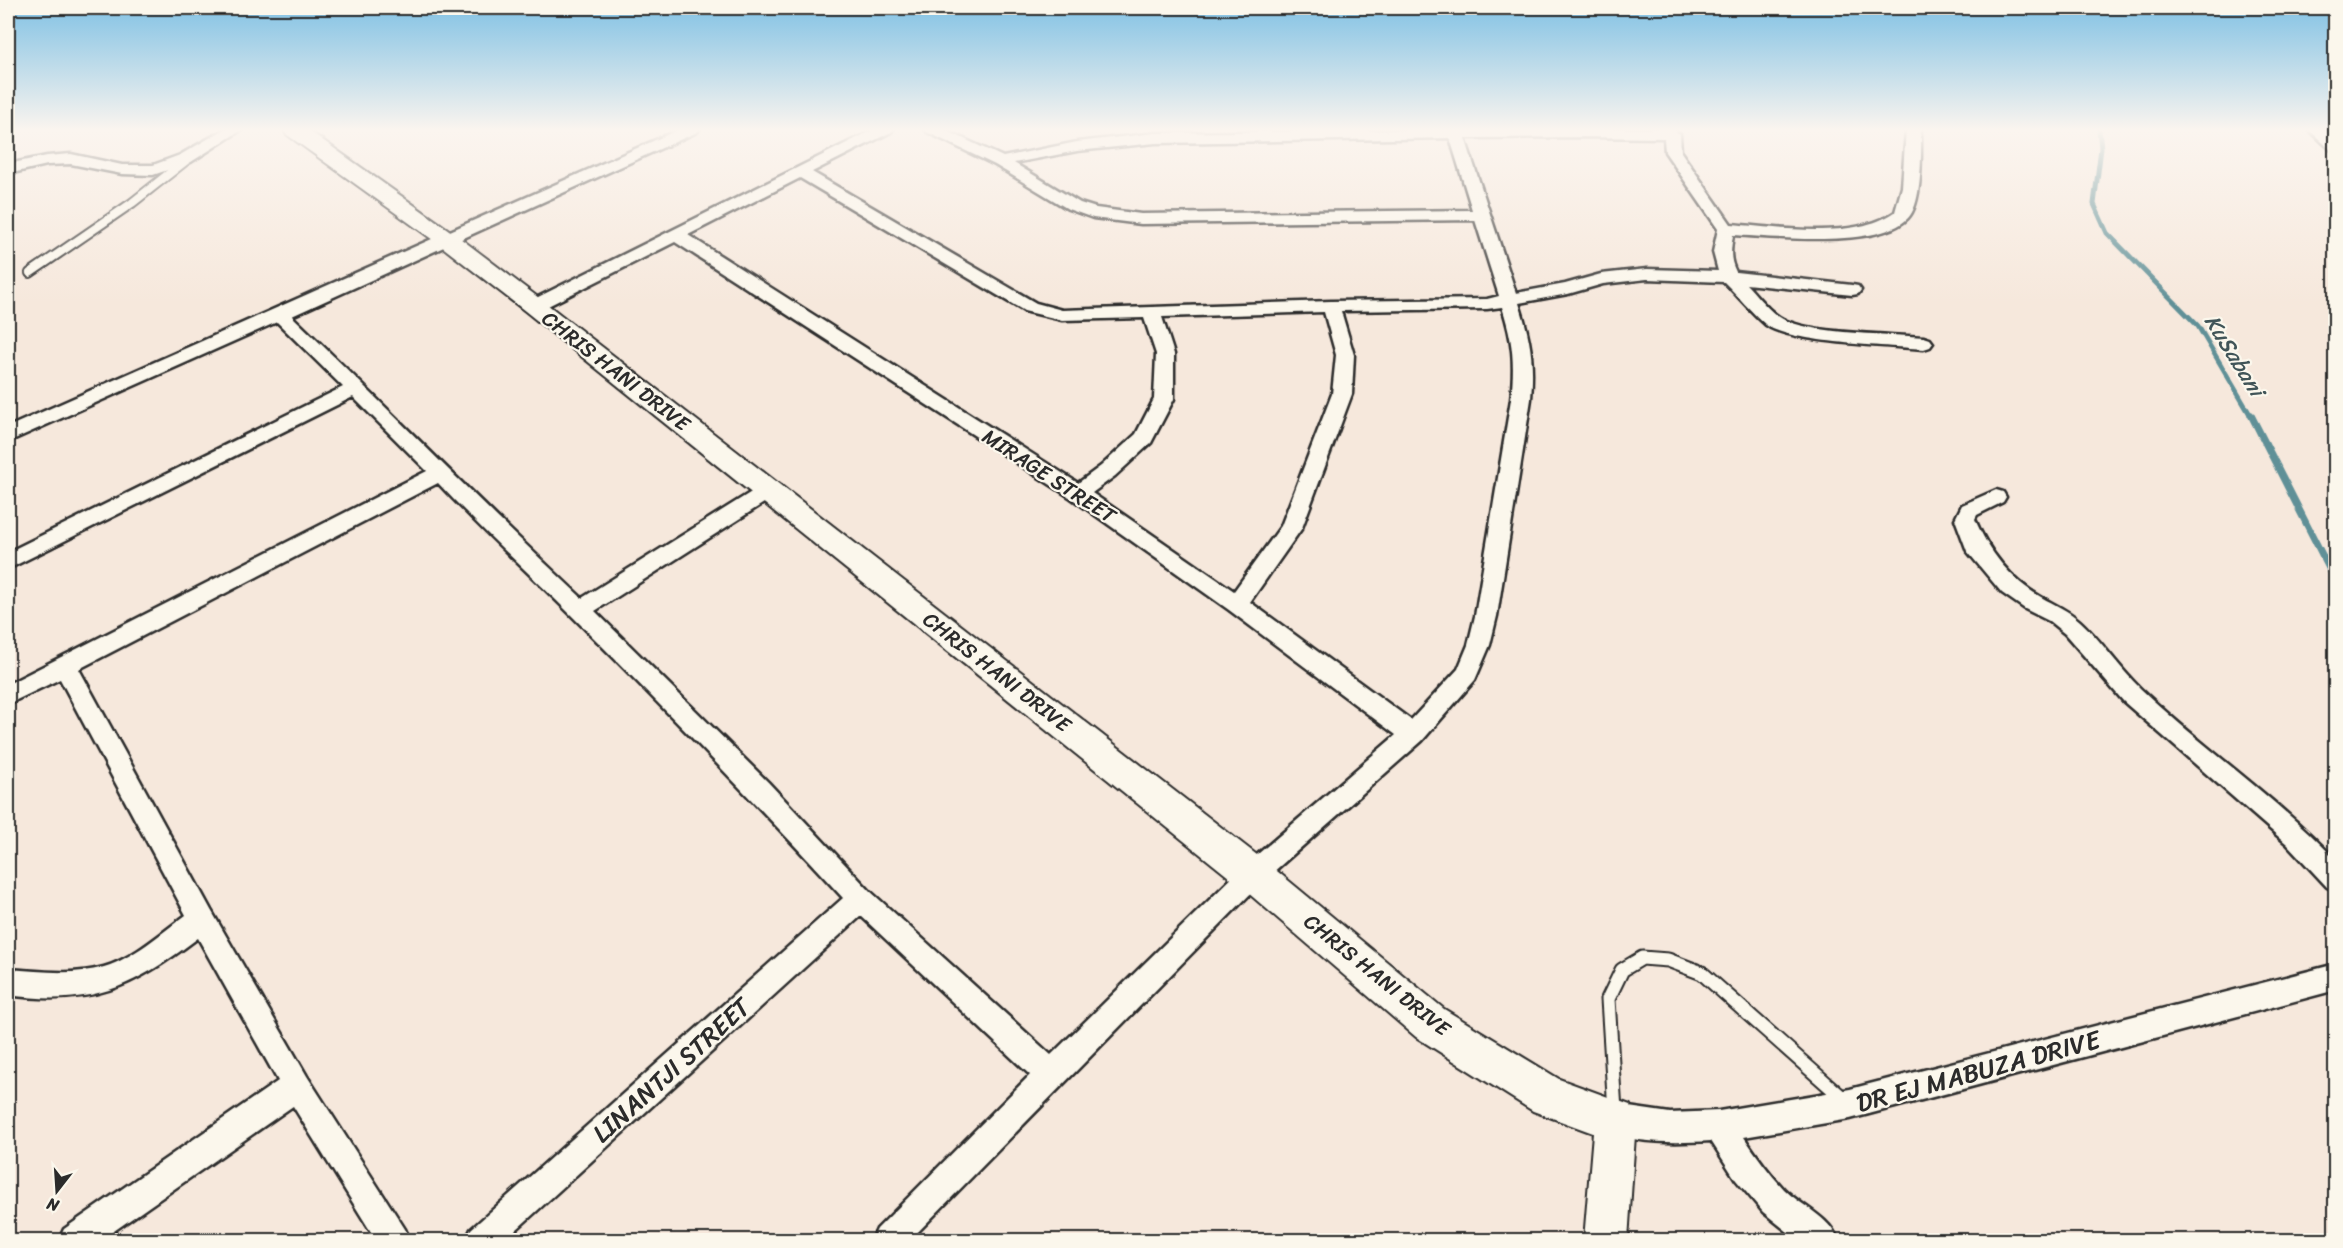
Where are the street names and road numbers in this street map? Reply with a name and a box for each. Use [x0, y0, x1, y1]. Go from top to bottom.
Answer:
street label: CHRIS HANI DRIVE [533, 300, 700, 442]
street label: MIRAGE STREET [974, 418, 1125, 535]
street label: CHRIS HANI DRIVE [914, 601, 1081, 743]
street label: CHRIS HANI DRIVE [1295, 903, 1460, 1047]
street label: LINANTJI STREET [581, 984, 763, 1155]
street label: DR EJ MABUZA DRIVE [1851, 1016, 2107, 1126]

